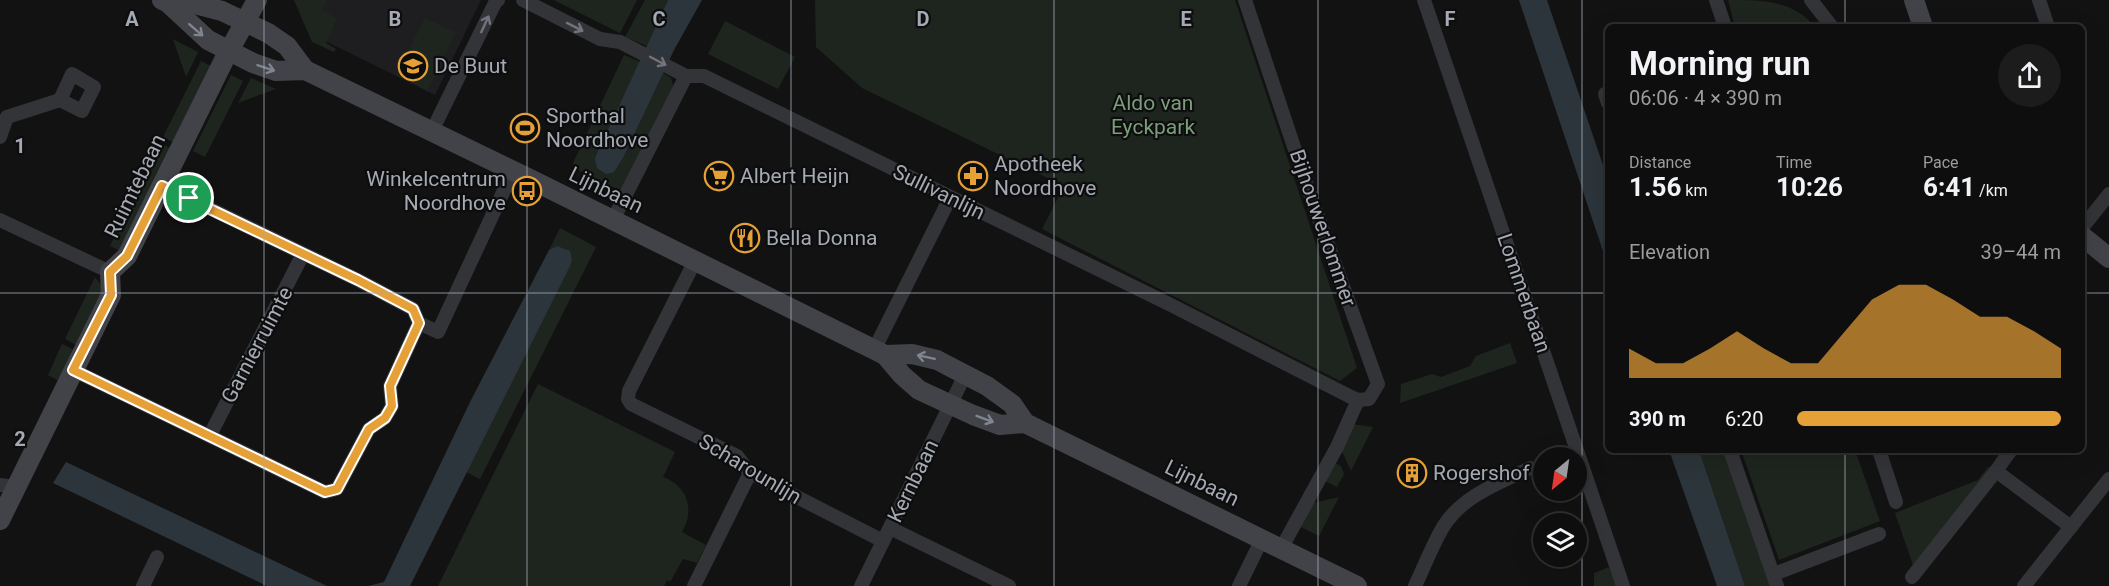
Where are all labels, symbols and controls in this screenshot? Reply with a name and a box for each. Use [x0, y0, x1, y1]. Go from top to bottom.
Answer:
text: A [125, 7, 139, 31]
text: B [389, 7, 401, 31]
text: C [652, 7, 666, 31]
text: D [917, 7, 930, 31]
text: E [1180, 7, 1192, 31]
text: F [1445, 7, 1456, 31]
one-way arrow [480, 15, 492, 33]
one-way arrow [566, 21, 584, 33]
one-way arrow [188, 23, 203, 37]
text: Morning run [1629, 44, 1810, 83]
button: share [1998, 44, 2061, 107]
school or university icon: De Buut [397, 50, 429, 82]
place label: De Buut [434, 54, 507, 78]
one-way arrow [649, 56, 667, 68]
one-way arrow [256, 63, 275, 74]
text: 06:06 · 4 × 390 m [1629, 86, 1782, 110]
park label: Aldo van Eyckpark [1111, 91, 1195, 139]
place label: Sporthal Noordhove [546, 104, 648, 152]
sports icon: Sporthal Noordhove [509, 112, 541, 144]
street label: Ruimtebaan [100, 130, 170, 242]
text: 1 [14, 134, 26, 158]
street label: Bijhouwerlommer [1285, 146, 1361, 310]
place label: Apotheek Noordhove [994, 152, 1096, 200]
text: Distance [1629, 153, 1691, 172]
text: Time [1776, 153, 1812, 172]
text: Pace [1923, 153, 1959, 172]
street label: Sullivanlijn [889, 159, 989, 225]
supermarket icon: Albert Heijn [703, 160, 735, 192]
pharmacy icon: Apotheek Noordhove [957, 160, 989, 192]
street label: Lijnbaan [565, 162, 647, 218]
place label: Albert Heijn [740, 164, 849, 188]
place label: Winkelcentrum Noordhove [366, 167, 506, 215]
pin [163, 172, 214, 223]
text: 1.56 [1629, 172, 1681, 202]
text: 10:26 [1776, 172, 1843, 202]
text: 6:41 [1923, 172, 1975, 202]
bus stop icon: Winkelcentrum Noordhove [511, 175, 543, 207]
icon: arrive [172, 181, 205, 214]
text: km [1681, 181, 1707, 200]
text: /km [1975, 181, 2008, 200]
restaurant icon: Bella Donna [729, 222, 761, 254]
place label: Bella Donna [766, 226, 877, 250]
street label: Lommerbaan [1492, 230, 1556, 356]
text: Elevation [1629, 240, 1710, 264]
text: 39–44 m [1980, 240, 2061, 264]
street label: Garnierruimte [216, 283, 298, 407]
one-way arrow [917, 351, 936, 363]
text: 390 m [1629, 407, 1686, 431]
text: 6:20 [1725, 407, 1764, 431]
one-way arrow [976, 415, 994, 426]
text: 2 [14, 427, 26, 451]
street label: Scharounlijn [694, 429, 806, 509]
street label: Kernbaan [883, 436, 943, 526]
north arrow [1533, 447, 1587, 501]
map controls [1533, 447, 1587, 567]
street label: Lijnbaan [1161, 455, 1243, 511]
building icon: Rogershof [1396, 457, 1428, 489]
place label: Rogershof [1433, 461, 1530, 485]
button: layers [1533, 513, 1587, 567]

